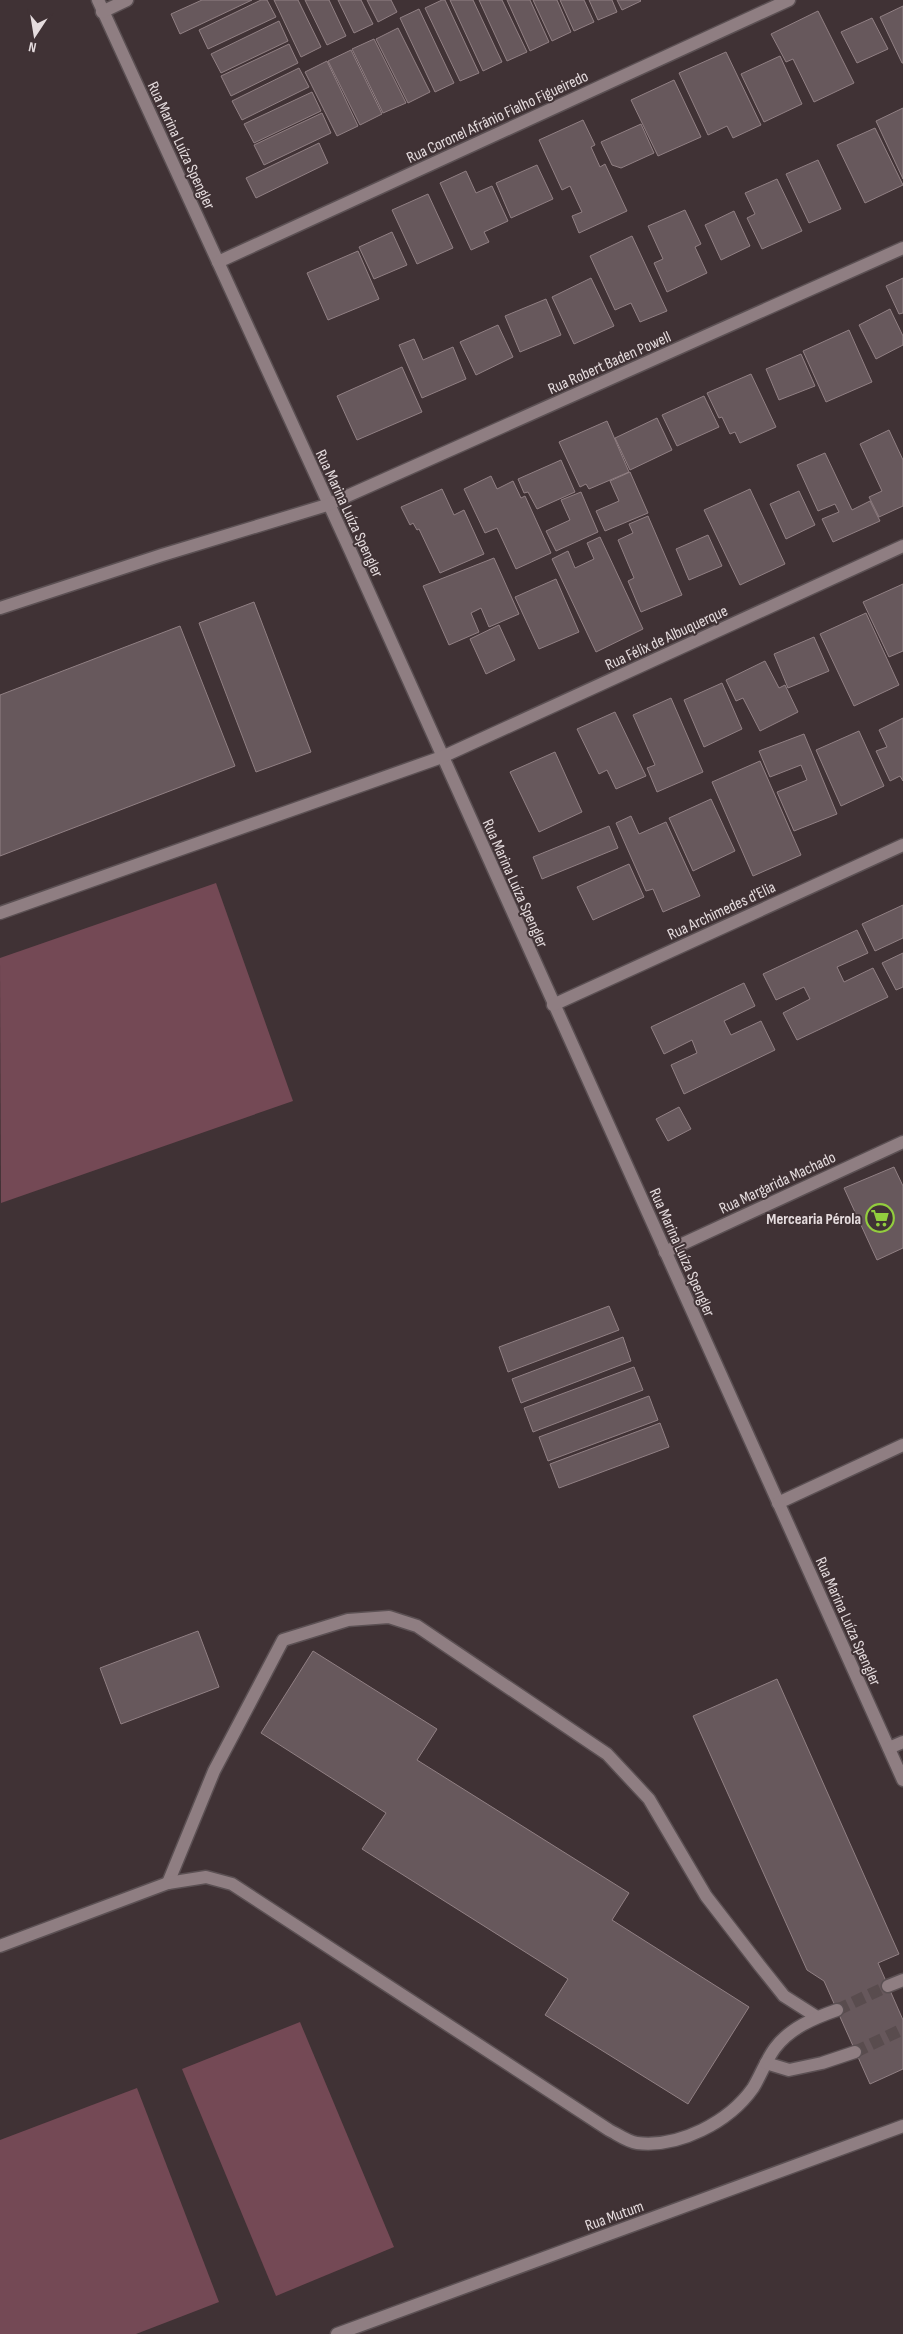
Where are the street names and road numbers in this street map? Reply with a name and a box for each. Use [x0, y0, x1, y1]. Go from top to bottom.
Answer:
street label: Rua Coronel Afrânio Fialho Figueiredo [404, 67, 591, 168]
street label: Rua Marina Luíza Spengler [143, 79, 219, 213]
street label: Rua Robert Baden Powell [545, 328, 674, 399]
street label: Rua Marina Luíza Spengler [311, 447, 387, 581]
street label: Rua Félix de Albuquerque [602, 602, 731, 675]
street label: Rua Marina Luíza Spengler [478, 816, 552, 951]
street label: Rua Archimedes d'Elia [665, 878, 779, 945]
street label: Rua Margarida Machado [716, 1148, 839, 1219]
street label: Rua Marina Luíza Spengler [645, 1185, 719, 1320]
street label: Rua Marina Luíza Spengler [811, 1554, 885, 1689]
street label: Rua Mutum [583, 2197, 646, 2236]

